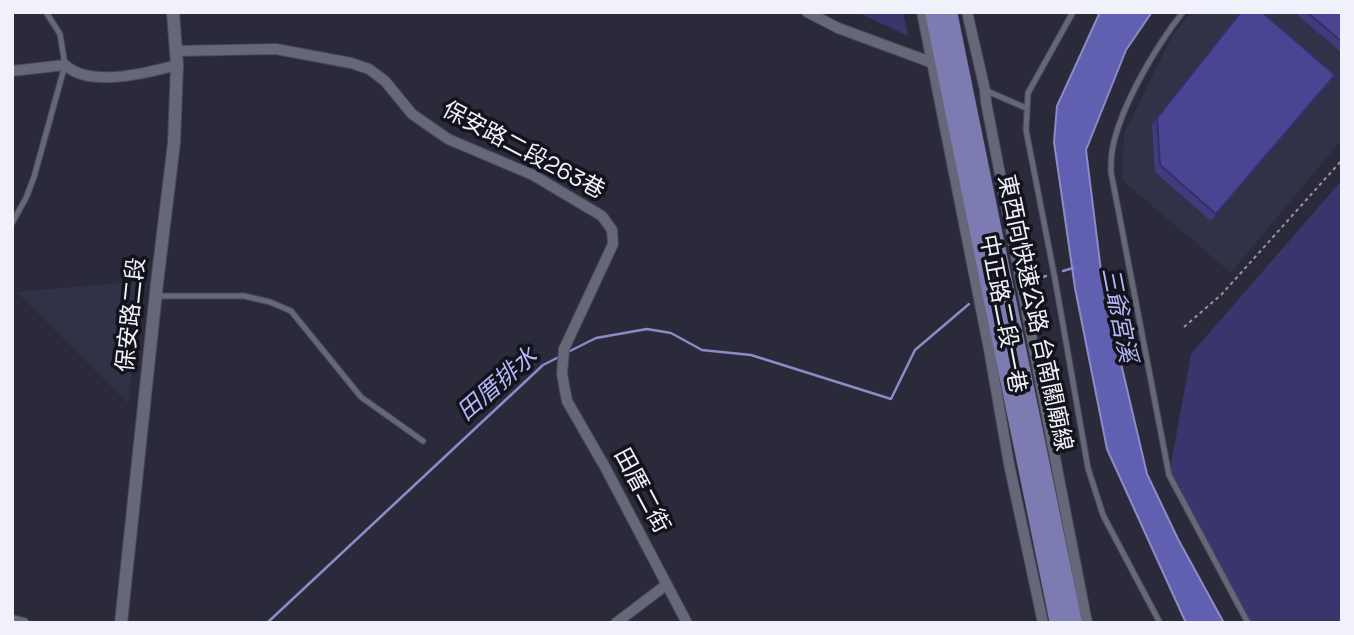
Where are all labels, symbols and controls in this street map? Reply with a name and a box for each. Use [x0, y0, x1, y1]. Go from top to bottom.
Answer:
street label: 保安路二段263巷 [437, 97, 609, 205]
street label: 東西向快速公路 台南關廟線 [991, 172, 1077, 454]
street label: 中正路二段一巷 [973, 232, 1031, 396]
street label: 保安路二段 [112, 256, 152, 374]
water label: 三爺宮溪 [1095, 265, 1141, 365]
water label: 田厝排水 [452, 343, 544, 427]
street label: 田厝二街 [607, 444, 675, 538]

